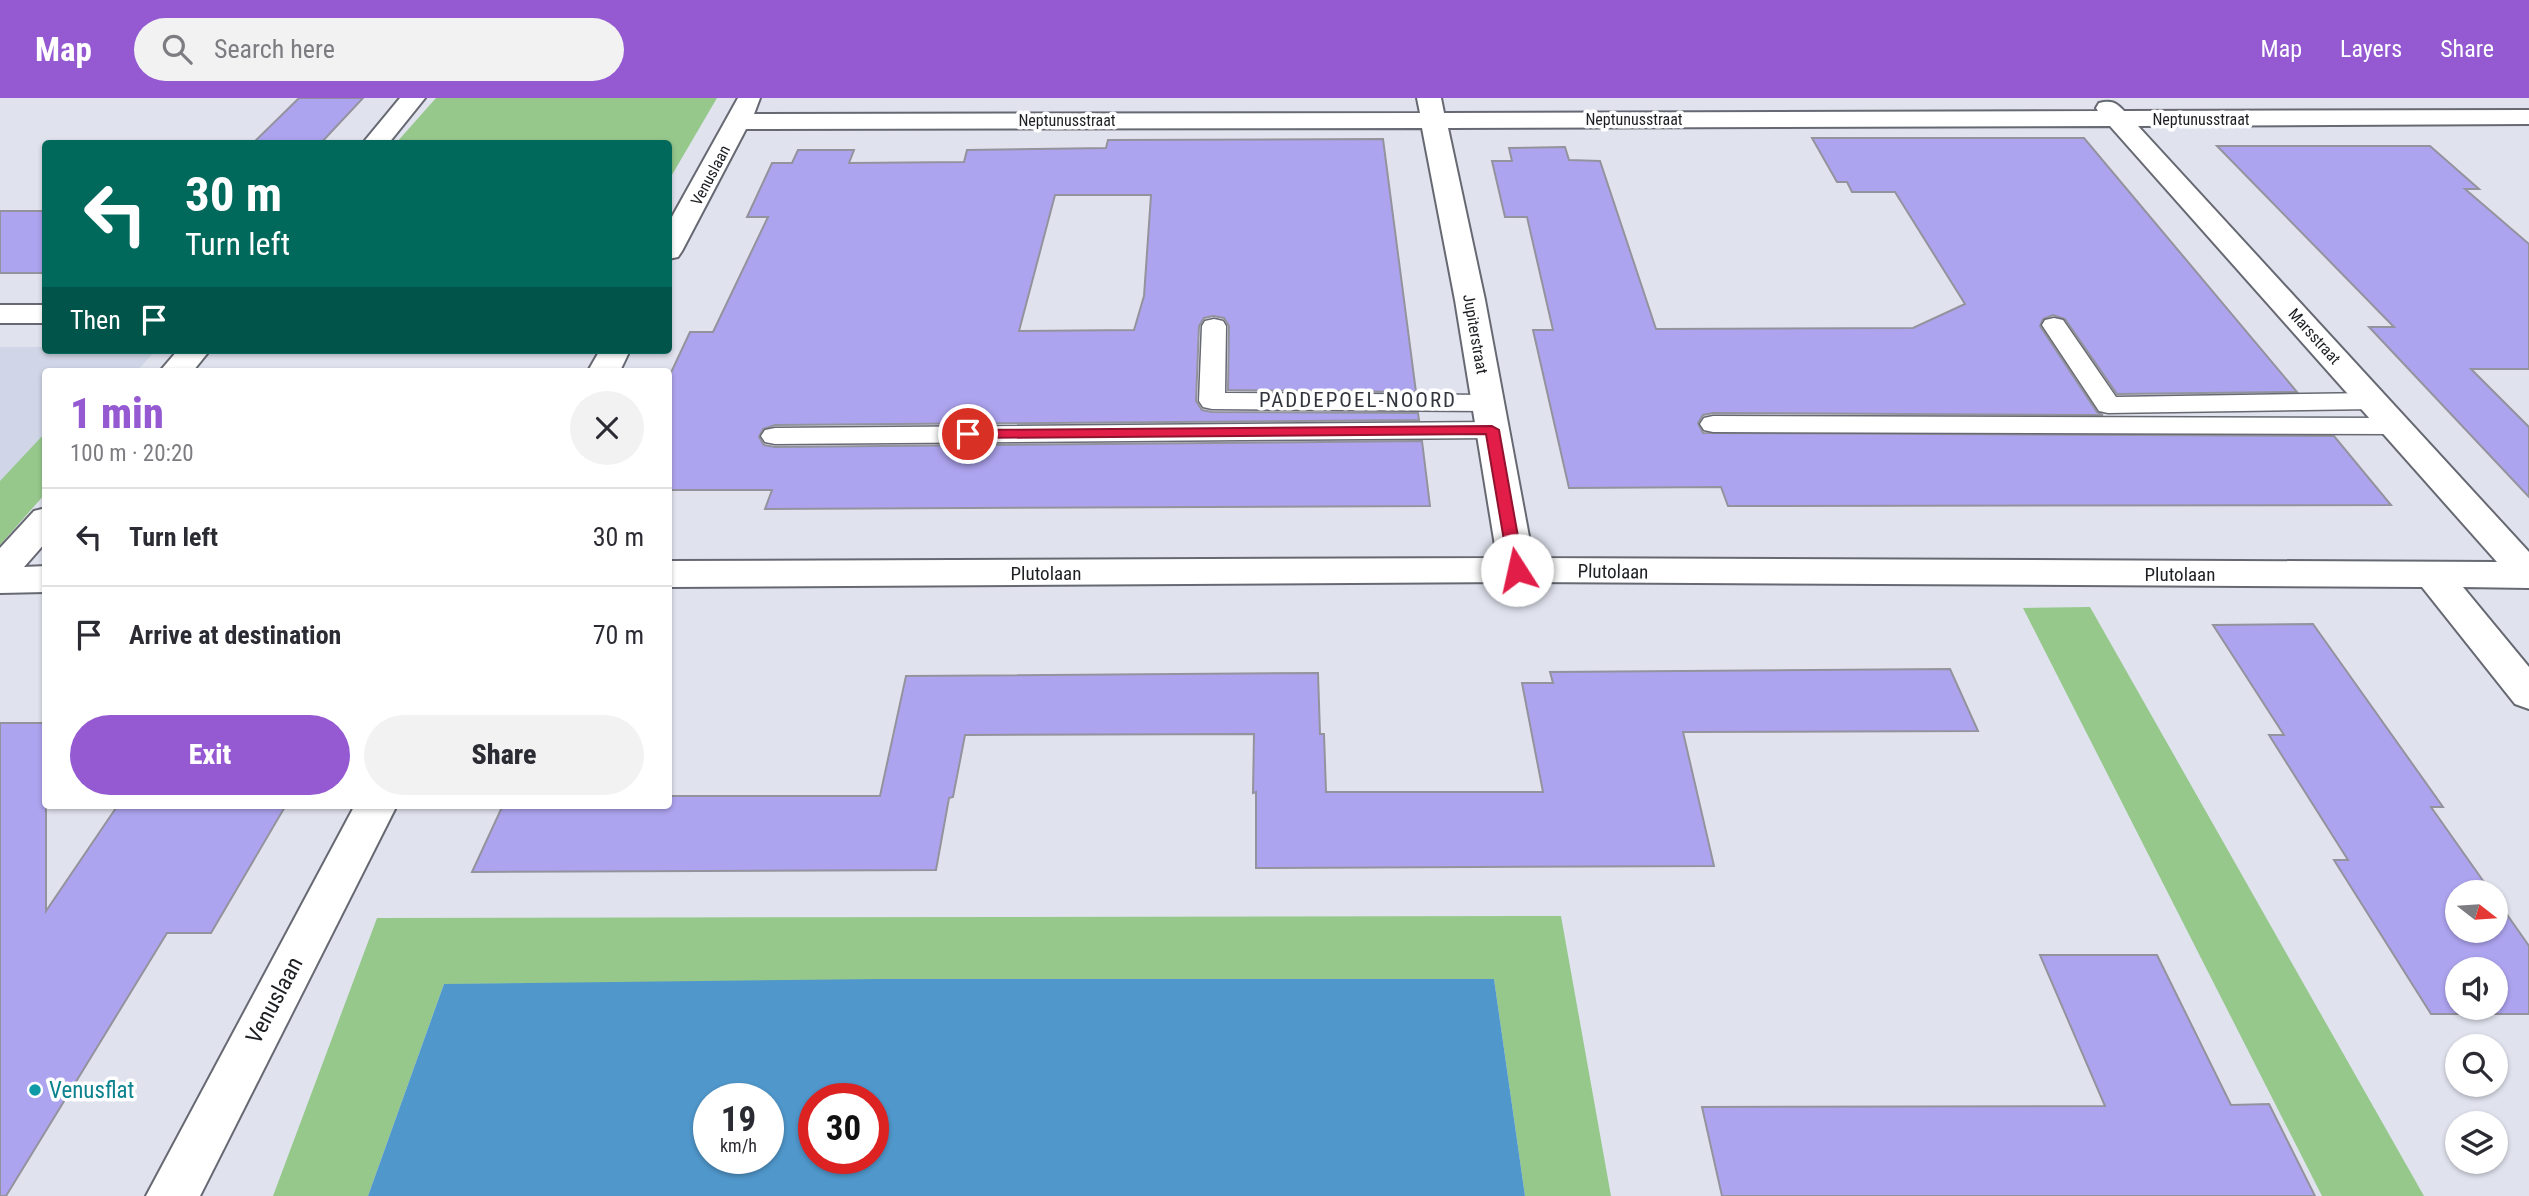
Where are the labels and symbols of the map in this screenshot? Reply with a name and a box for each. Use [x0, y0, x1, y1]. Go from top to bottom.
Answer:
street label: Neptunusstraat [1585, 110, 1683, 129]
street label: Neptunusstraat [2152, 110, 2250, 129]
street label: Neptunusstraat [1018, 111, 1116, 130]
street label: Venuslaan [687, 142, 734, 209]
street label: Jupiterstraat [1459, 293, 1492, 376]
street label: Marsstraat [2285, 304, 2345, 368]
district label: PADDEPOEL-NOORD [1259, 388, 1457, 412]
pin [938, 404, 998, 464]
position arrow [1480, 533, 1554, 607]
street label: Plutolaan [1577, 559, 1649, 584]
street label: Plutolaan [1011, 562, 1081, 585]
street label: Plutolaan [2145, 563, 2215, 586]
north arrow [2445, 880, 2508, 943]
street label: Venuslaan [240, 952, 309, 1048]
place label: Venusflat [49, 1077, 134, 1104]
marker: Venusflat [27, 1082, 43, 1098]
speed limit sign: 30 [798, 1083, 889, 1174]

